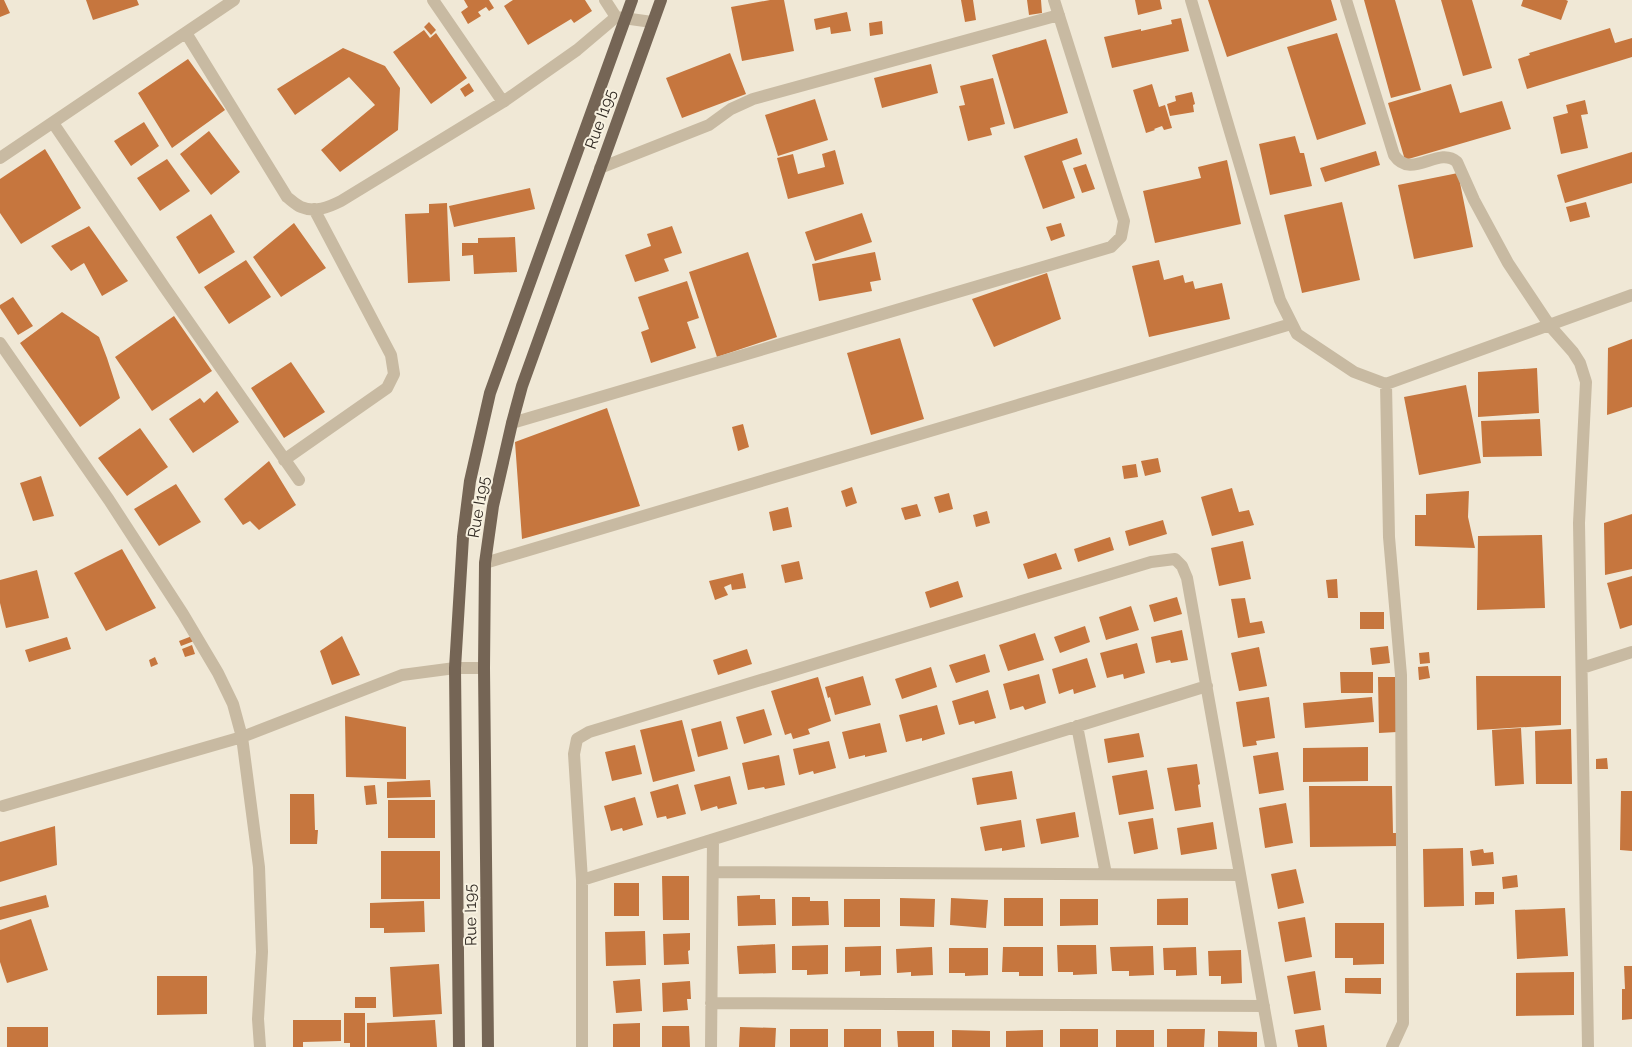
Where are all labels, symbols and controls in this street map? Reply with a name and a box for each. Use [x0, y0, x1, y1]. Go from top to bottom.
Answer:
street label: Rue I195 [581, 86, 620, 152]
street label: Rue I195 [464, 475, 493, 539]
street label: Rue I195 [460, 883, 481, 946]

